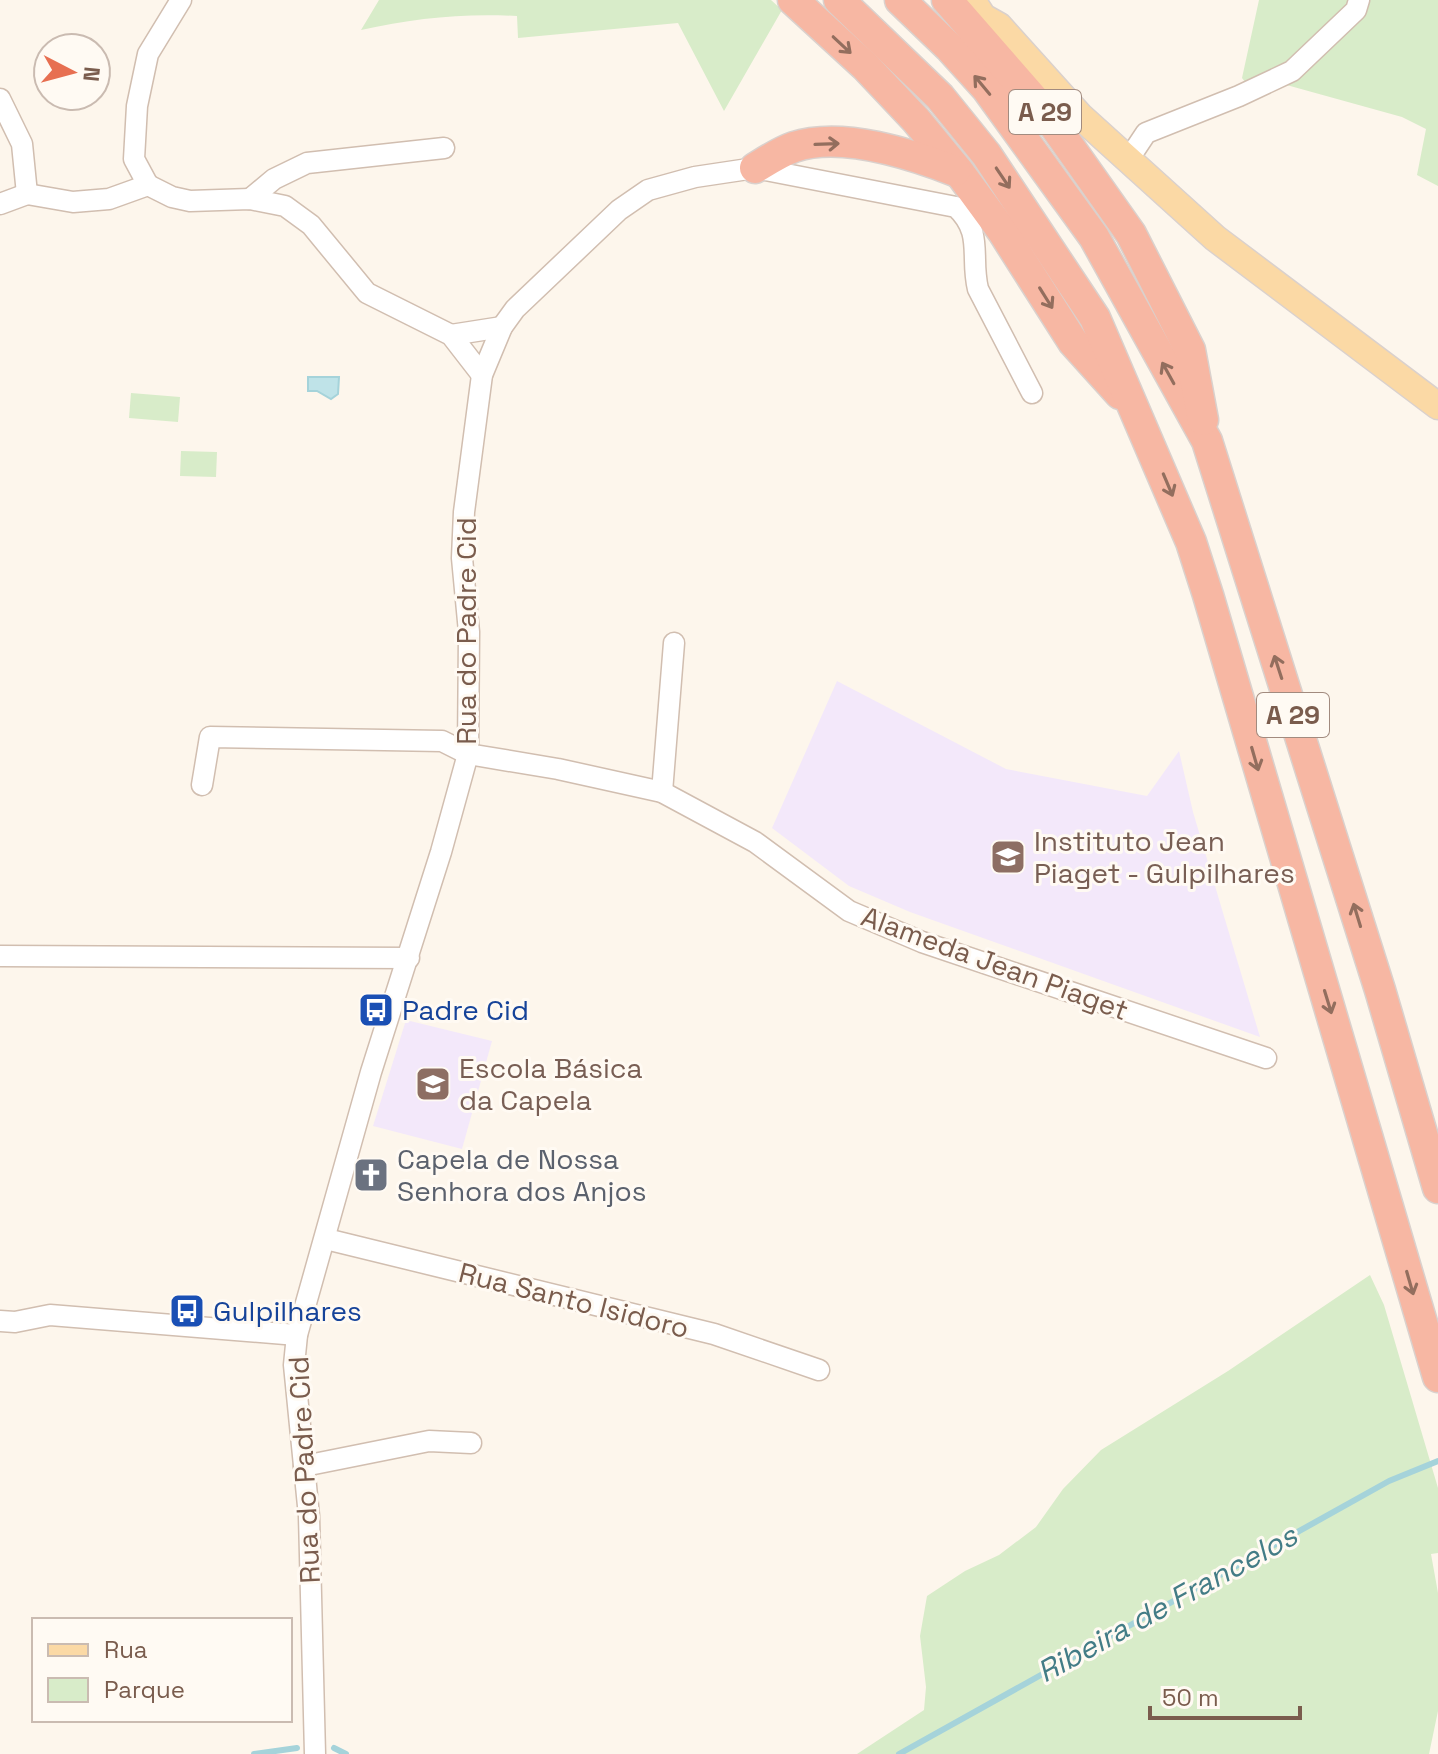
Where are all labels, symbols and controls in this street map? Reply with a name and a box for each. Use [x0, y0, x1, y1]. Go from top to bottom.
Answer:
north arrow [32, 32, 112, 112]
one-way arrow [832, 36, 852, 54]
text: N [77, 65, 107, 83]
one-way arrow [973, 75, 991, 96]
road number: A 29 [1009, 90, 1081, 134]
one-way arrow [813, 136, 840, 151]
one-way arrow [994, 166, 1011, 188]
one-way arrow [1038, 286, 1054, 309]
one-way arrow [1160, 362, 1176, 385]
one-way arrow [1161, 472, 1176, 497]
street label: Rua do Padre Cid [448, 517, 484, 745]
one-way arrow [1270, 655, 1285, 681]
road number: A 29 [1257, 693, 1329, 737]
one-way arrow [1248, 746, 1263, 772]
place label: Instituto Jean Piaget - Gulpilhares [1034, 823, 1295, 891]
school or university icon: Instituto Jean Piaget - Gulpilhares [989, 838, 1027, 876]
street label: Alameda Jean Piaget [856, 898, 1134, 1028]
one-way arrow [1348, 903, 1363, 928]
one-way arrow [1321, 989, 1336, 1014]
bus stop icon: Padre Cid [357, 991, 395, 1029]
place label: Padre Cid [402, 992, 529, 1028]
place label: Escola Básica da Capela [459, 1050, 643, 1118]
school or university icon: Escola Básica da Capela [414, 1065, 452, 1103]
place label: Capela de Nossa Senhora dos Anjos [397, 1141, 646, 1209]
church icon: Capela de Nossa Senhora dos Anjos [352, 1156, 390, 1194]
street label: Rua Santo Isidoro [455, 1254, 693, 1346]
one-way arrow [1403, 1270, 1418, 1296]
bus stop icon: Gulpilhares [168, 1292, 206, 1330]
place label: Gulpilhares [213, 1293, 362, 1329]
street label: Rua do Padre Cid [280, 1355, 328, 1585]
water label: Ribeira de Francelos [1030, 1515, 1305, 1691]
legend [32, 1618, 292, 1722]
text: Rua [104, 1634, 148, 1665]
scale bar [1150, 1670, 1300, 1720]
text: Parque [104, 1674, 185, 1705]
text: 50 m [1162, 1682, 1219, 1713]

